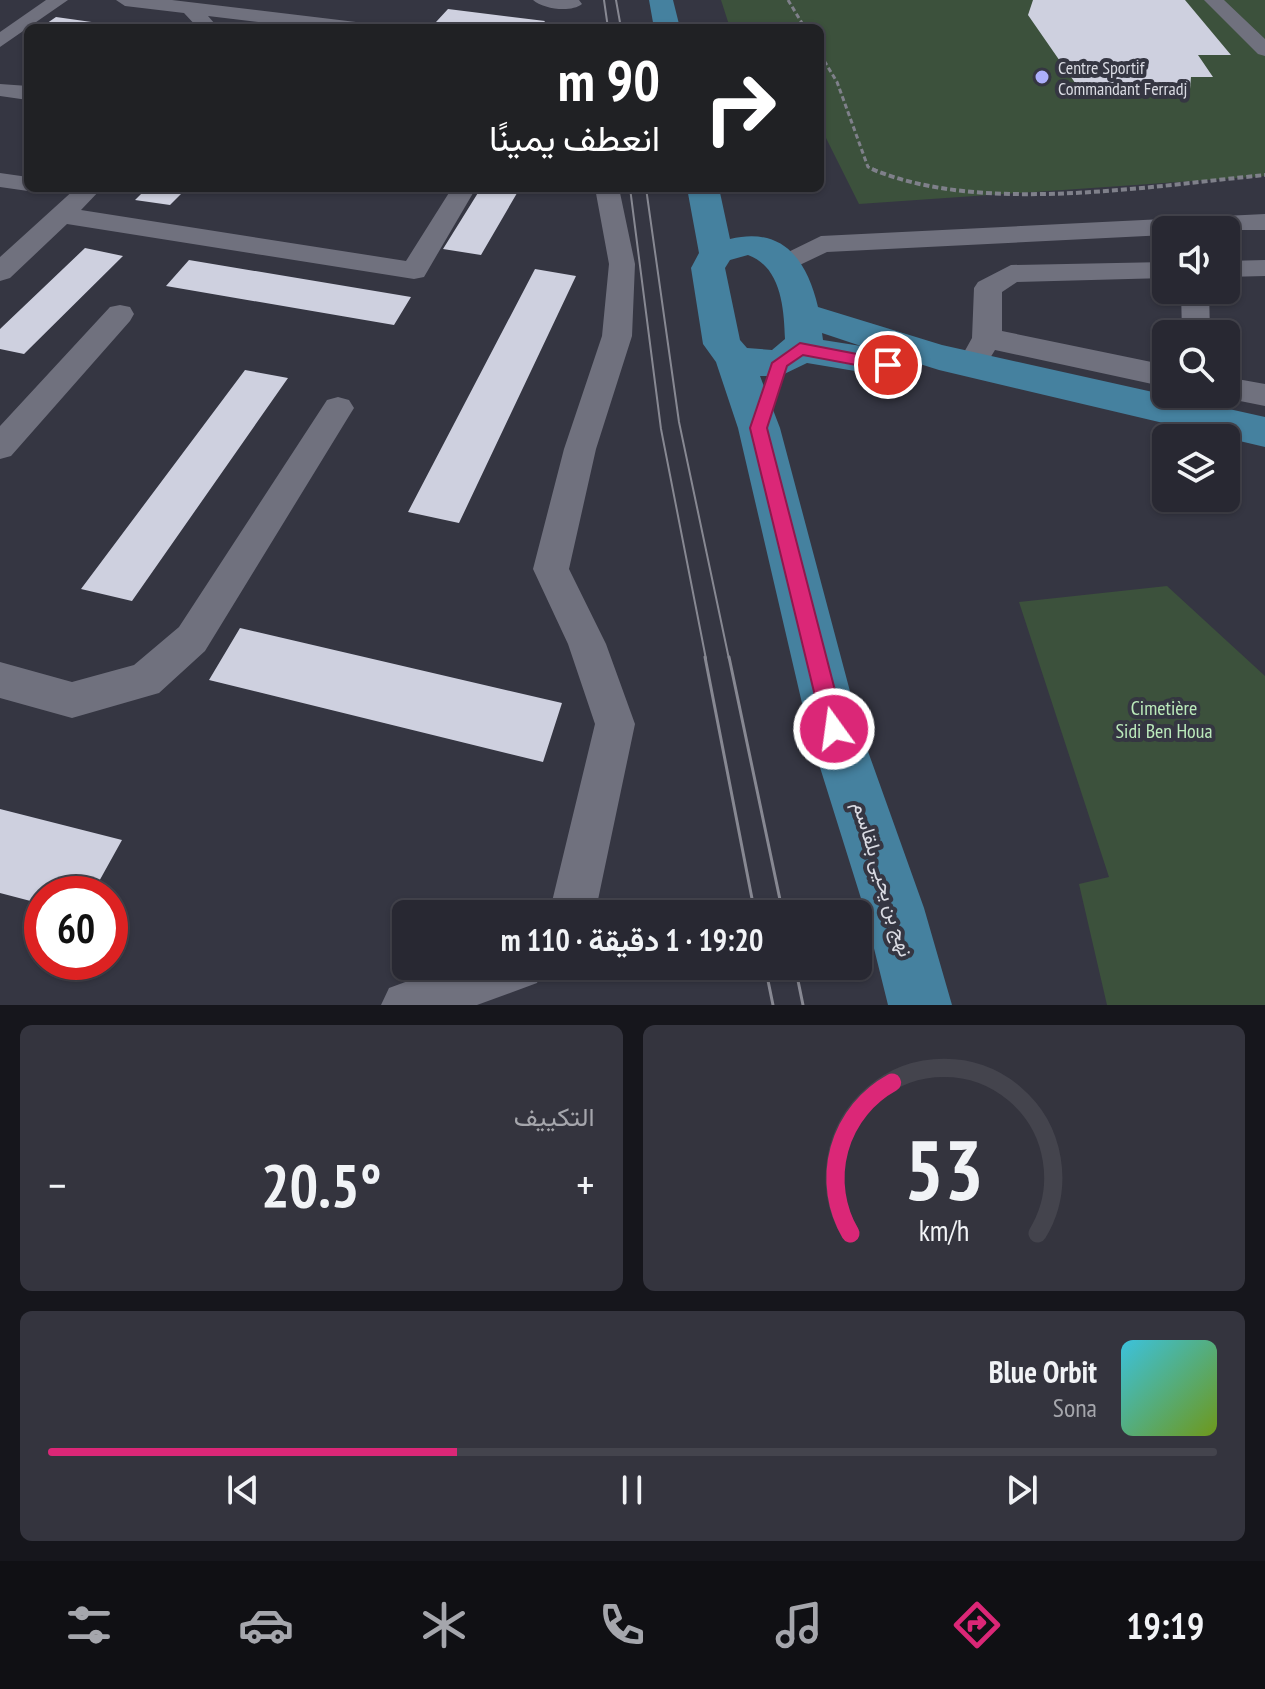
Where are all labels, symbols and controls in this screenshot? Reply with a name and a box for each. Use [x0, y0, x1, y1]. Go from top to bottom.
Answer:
text: 90 m [558, 44, 660, 116]
icon: right [688, 56, 792, 160]
place label: Centre Sportif Commandant Ferradj [1058, 56, 1187, 100]
marker: Centre Sportif Commandant Ferradj [1033, 68, 1051, 86]
text: انعطف يمينًا [489, 114, 660, 161]
map controls [1152, 216, 1240, 512]
button: sound [1152, 216, 1240, 304]
button: search [1152, 320, 1240, 408]
pin [854, 331, 922, 399]
icon: arrive [866, 343, 910, 387]
button: layers [1152, 424, 1240, 512]
position arrow [792, 687, 876, 771]
park label: Cimetière Sidi Ben Houa [1116, 695, 1212, 744]
street label: نهج بن يحيى بلقاسم [846, 798, 919, 960]
speed limit sign: 60 [24, 876, 128, 980]
text: 19:20 · 1 دقيقة · 110 m [501, 920, 763, 959]
text: التكييف [514, 1100, 595, 1133]
text: 53 [904, 1115, 984, 1223]
text: 20.5° [261, 1146, 382, 1224]
text: − [48, 1156, 66, 1213]
text: + [576, 1156, 594, 1213]
text: km/h [918, 1212, 969, 1249]
text: Blue Orbit [989, 1352, 1097, 1391]
text: Sona [1053, 1391, 1097, 1424]
icon: previous [221, 1468, 265, 1512]
icon: pause [610, 1468, 654, 1512]
icon: next [1000, 1468, 1044, 1512]
icon: filters [61, 1597, 117, 1653]
icon: car [238, 1597, 294, 1653]
icon: climate [416, 1597, 472, 1653]
icon: phone [594, 1597, 650, 1653]
icon: music [771, 1597, 827, 1653]
icon: directions [949, 1597, 1005, 1653]
text: 19:19 [1126, 1602, 1204, 1649]

